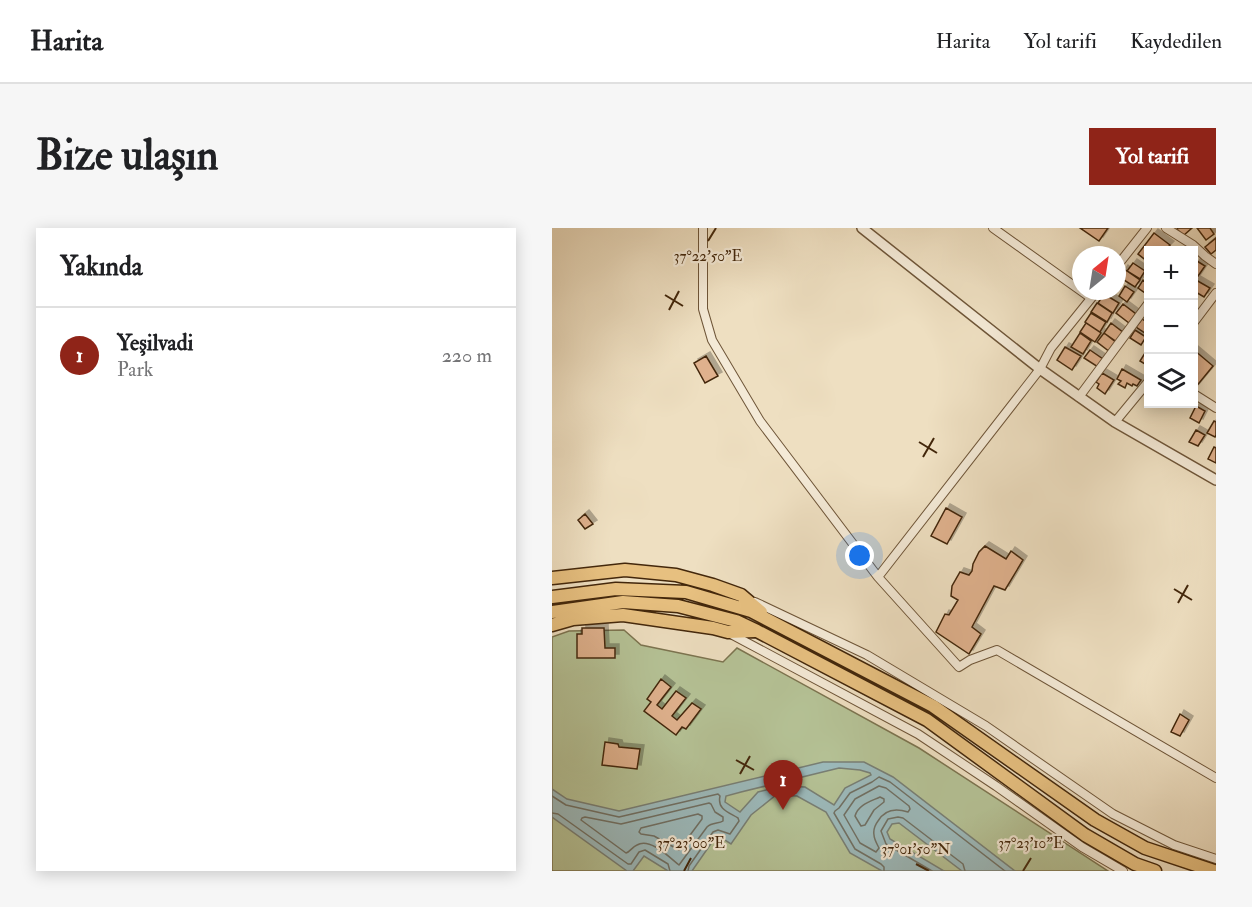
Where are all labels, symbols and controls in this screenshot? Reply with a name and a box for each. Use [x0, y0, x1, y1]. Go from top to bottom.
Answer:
text: Harita [30, 24, 103, 59]
text: Harita [936, 28, 990, 55]
text: Yol tarifi [1023, 28, 1097, 55]
text: Kaydedilen [1130, 28, 1222, 55]
button: Yol tarifi [1089, 128, 1216, 185]
text: Bize ulaşın [36, 130, 218, 182]
north arrow [1072, 246, 1126, 300]
map controls [1144, 246, 1198, 408]
button: + [1144, 246, 1198, 300]
text: 37°22'50"E [674, 247, 742, 266]
text: Yakında [60, 251, 142, 283]
button: − [1144, 300, 1198, 354]
text: Yeşilvadi [117, 329, 193, 357]
text: 1 [76, 343, 83, 368]
text: 220 m [442, 343, 492, 368]
button: layers [1144, 354, 1198, 408]
text: Park [117, 357, 153, 382]
your location [845, 541, 874, 570]
pin: 1 [764, 760, 802, 810]
text: 37°23'00"E [657, 834, 725, 853]
text: 37°23'10"E [998, 834, 1064, 853]
text: 37°01'50"N [882, 840, 951, 859]

